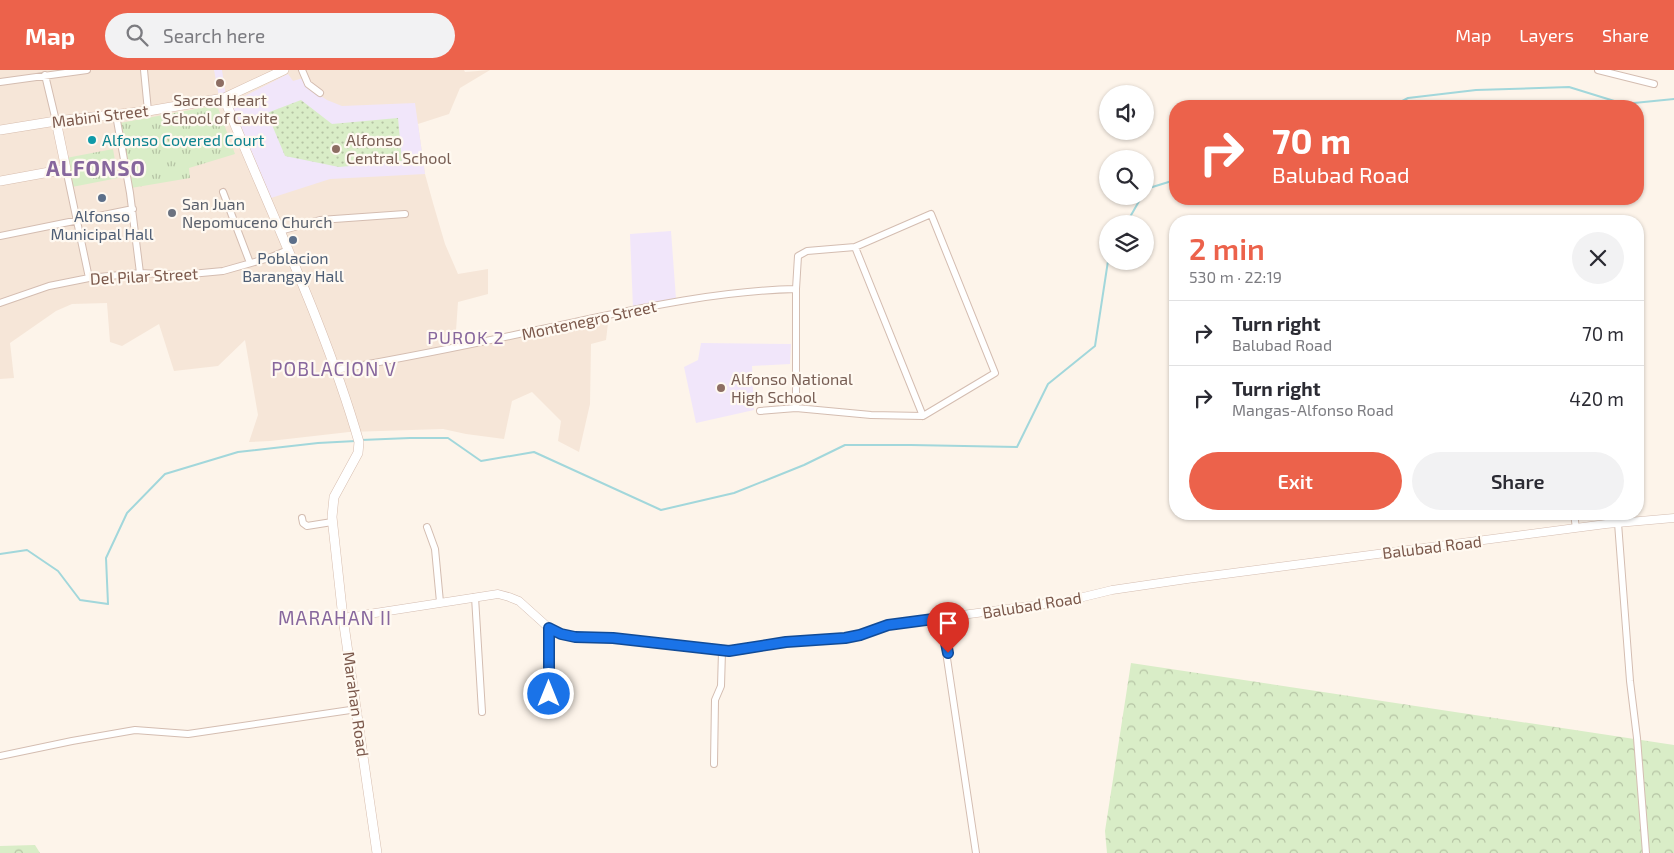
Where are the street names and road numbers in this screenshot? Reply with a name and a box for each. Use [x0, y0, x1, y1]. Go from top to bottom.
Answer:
street label: Mabini Street [51, 100, 149, 131]
street label: Del Pilar Street [89, 263, 198, 288]
street label: Montenegro Street [520, 296, 658, 343]
street label: Balubad Road [1381, 531, 1483, 562]
street label: Balubad Road [981, 587, 1083, 622]
street label: Marahan Road [340, 650, 373, 758]

